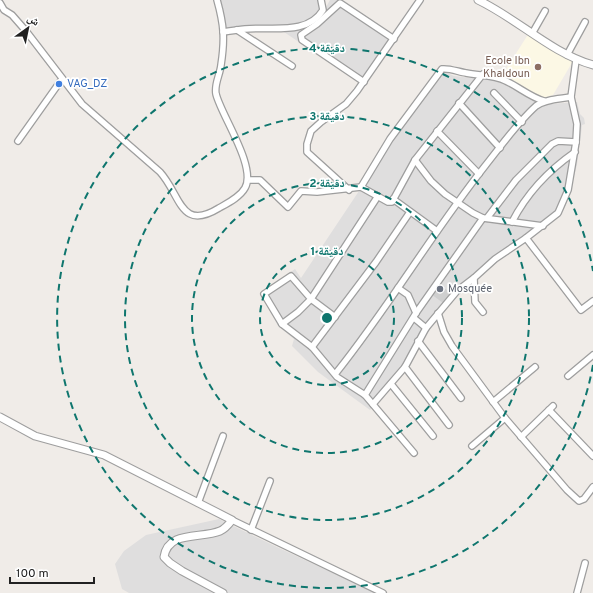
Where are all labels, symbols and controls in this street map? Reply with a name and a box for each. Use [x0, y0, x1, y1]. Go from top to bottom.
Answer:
north arrow [8, 8, 48, 48]
text: ش [24, 11, 42, 30]
text: 4 دقيقة [309, 41, 345, 57]
place label: Ecole Ibn Khaldoun [483, 54, 530, 81]
marker: Ecole Ibn Khaldoun [533, 62, 543, 72]
place label: VAG_DZ [67, 77, 108, 91]
marker: VAG_DZ [54, 79, 64, 89]
text: 3 دقيقة [309, 109, 345, 125]
text: 2 دقيقة [309, 176, 345, 192]
text: 1 دقيقة [310, 244, 344, 260]
place label: Mosquée [448, 282, 492, 296]
marker: Mosquée [435, 284, 445, 294]
centre of rings [320, 311, 334, 325]
scale bar [10, 559, 94, 585]
text: 100 m [16, 566, 49, 582]

